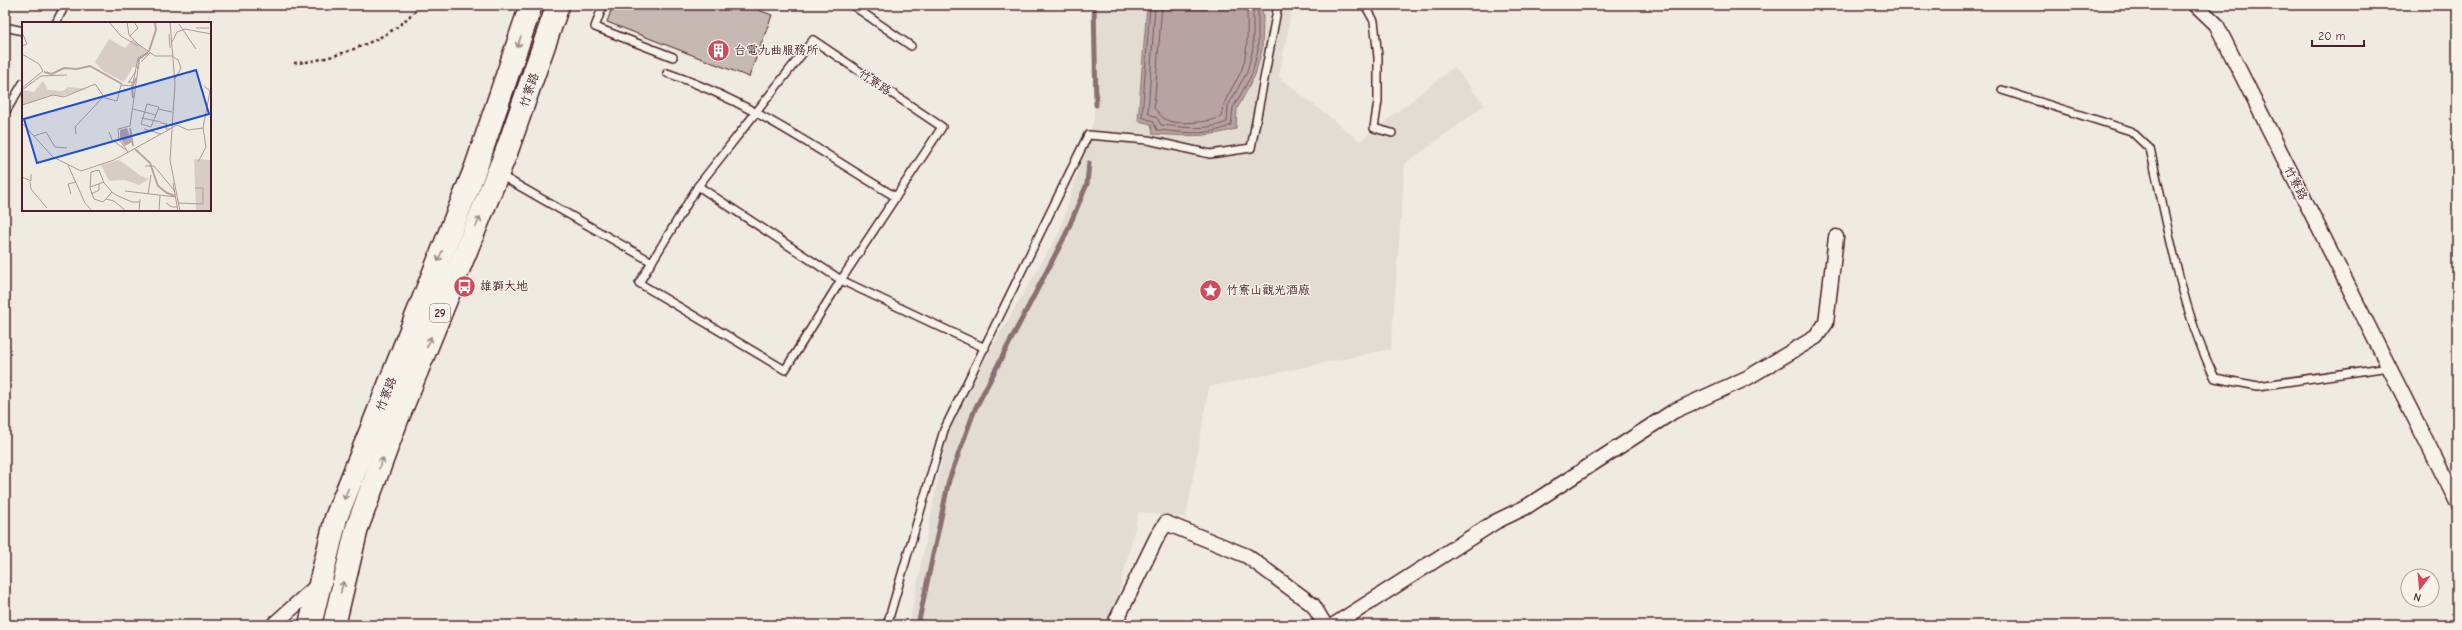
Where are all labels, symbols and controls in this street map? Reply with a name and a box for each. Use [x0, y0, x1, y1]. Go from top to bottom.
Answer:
inset map [22, 22, 211, 211]
scale bar [2312, 22, 2364, 48]
text: 20 m [2318, 29, 2346, 43]
one-way arrow [514, 35, 522, 47]
building icon: 台電九曲服務所 [705, 37, 731, 63]
place label: 台電九曲服務所 [734, 43, 819, 57]
street label: 竹寮路 [856, 66, 894, 98]
street label: 竹寮路 [517, 71, 541, 109]
street label: 竹寮路 [2282, 164, 2310, 202]
one-way arrow [475, 216, 482, 228]
one-way arrow [436, 249, 444, 261]
bus stop icon: 雄獅大地 [452, 273, 478, 299]
place icon: 竹寮山觀光酒廠 [1197, 277, 1223, 303]
place label: 雄獅大地 [480, 279, 528, 293]
place label: 竹寮山觀光酒廠 [1226, 283, 1310, 297]
road number: 29 [430, 304, 450, 322]
one-way arrow [425, 337, 433, 349]
street label: 竹寮路 [373, 375, 399, 413]
one-way arrow [378, 457, 385, 470]
one-way arrow [341, 487, 349, 499]
north arrow [2400, 568, 2440, 608]
one-way arrow [338, 581, 346, 594]
text: N [2412, 590, 2423, 604]

